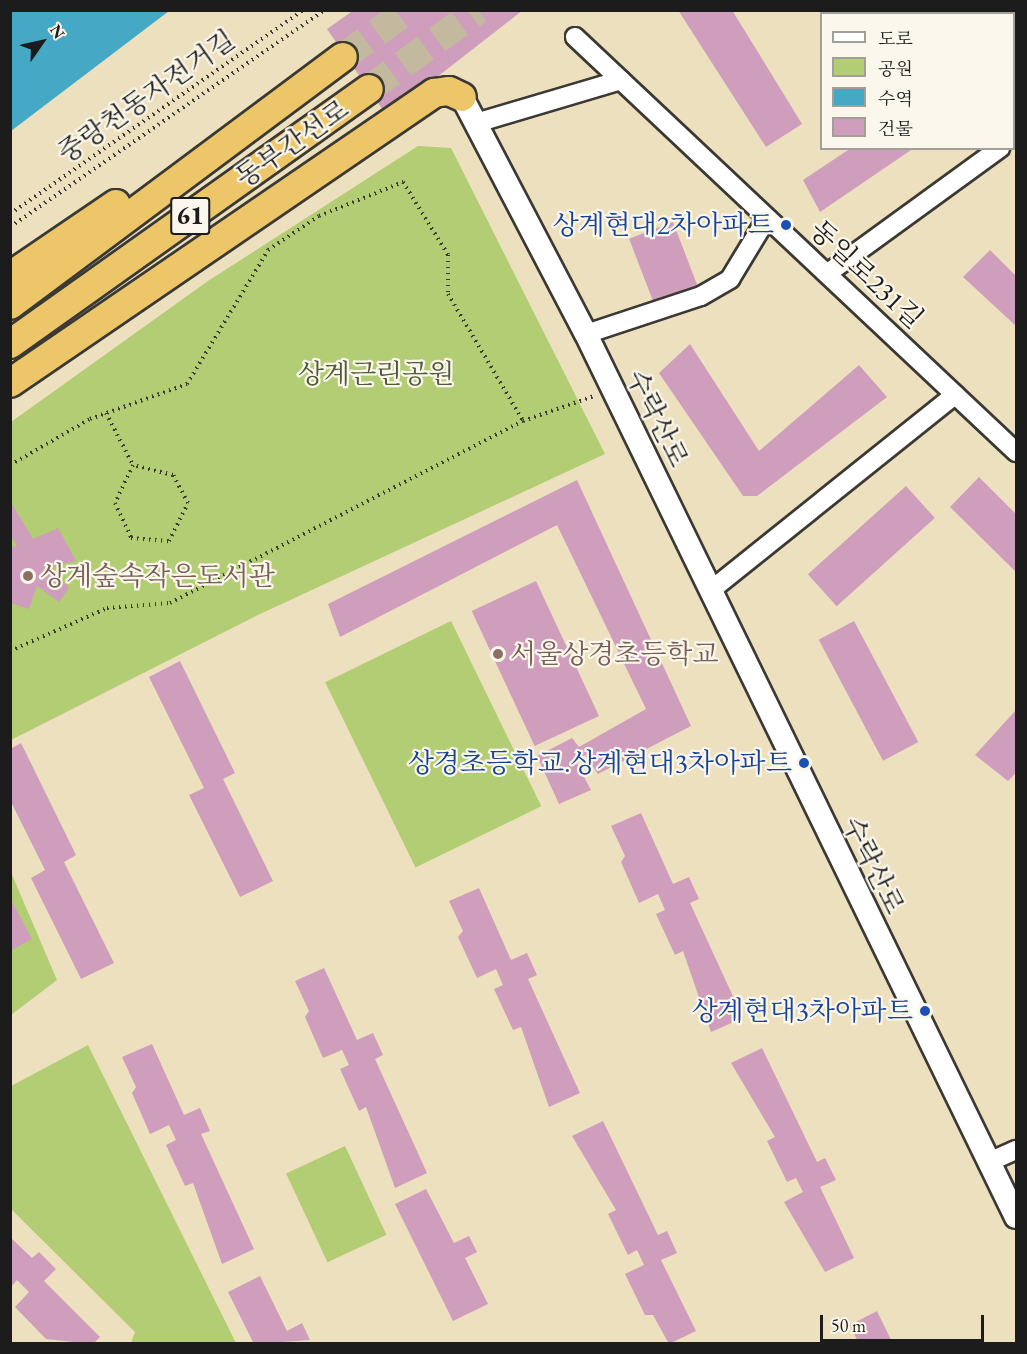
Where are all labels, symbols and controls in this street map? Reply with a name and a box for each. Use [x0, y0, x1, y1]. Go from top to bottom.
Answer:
north arrow [12, 12, 72, 72]
legend [820, 12, 1015, 150]
text: N [45, 20, 70, 43]
street label: 중랑천동자전거길 [51, 23, 241, 169]
text: 도로 [878, 27, 913, 50]
text: 공원 [878, 57, 913, 80]
text: 수역 [878, 87, 913, 110]
street label: 동부간선로 [229, 92, 355, 194]
text: 건물 [878, 117, 913, 140]
road number: 61 [169, 193, 211, 239]
place label: 상계현대2차아파트 [552, 209, 774, 241]
street label: 동일로231길 [804, 213, 930, 335]
marker: 상계현대2차아파트 [779, 218, 793, 232]
park label: 상계근린공원 [298, 358, 454, 390]
street label: 수락산로 [621, 364, 695, 472]
place label: 상계숲속작은도서관 [40, 560, 275, 592]
marker: 상계숲속작은도서관 [21, 569, 35, 583]
place label: 서울상경초등학교 [510, 638, 719, 670]
marker: 서울상경초등학교 [491, 647, 505, 661]
place label: 상경초등학교.상계현대3차아파트 [408, 747, 792, 779]
marker: 상경초등학교.상계현대3차아파트 [797, 756, 811, 770]
street label: 수락산로 [837, 811, 911, 919]
place label: 상계현대3차아파트 [691, 995, 913, 1027]
marker: 상계현대3차아파트 [918, 1004, 932, 1018]
scale bar [823, 1303, 986, 1341]
text: 50 m [831, 1314, 866, 1337]

